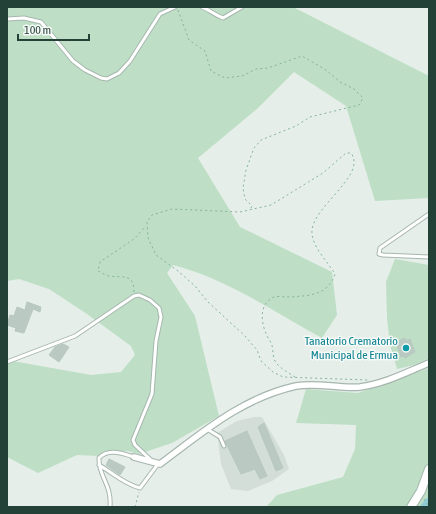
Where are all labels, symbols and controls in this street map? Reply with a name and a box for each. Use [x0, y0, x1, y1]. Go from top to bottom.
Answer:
scale bar [18, 16, 89, 42]
text: 100 m [24, 23, 51, 37]
place label: Tanatorio Crematorio Municipal de Ermua [305, 334, 398, 362]
marker: Tanatorio Crematorio Municipal de Ermua [401, 343, 411, 353]

